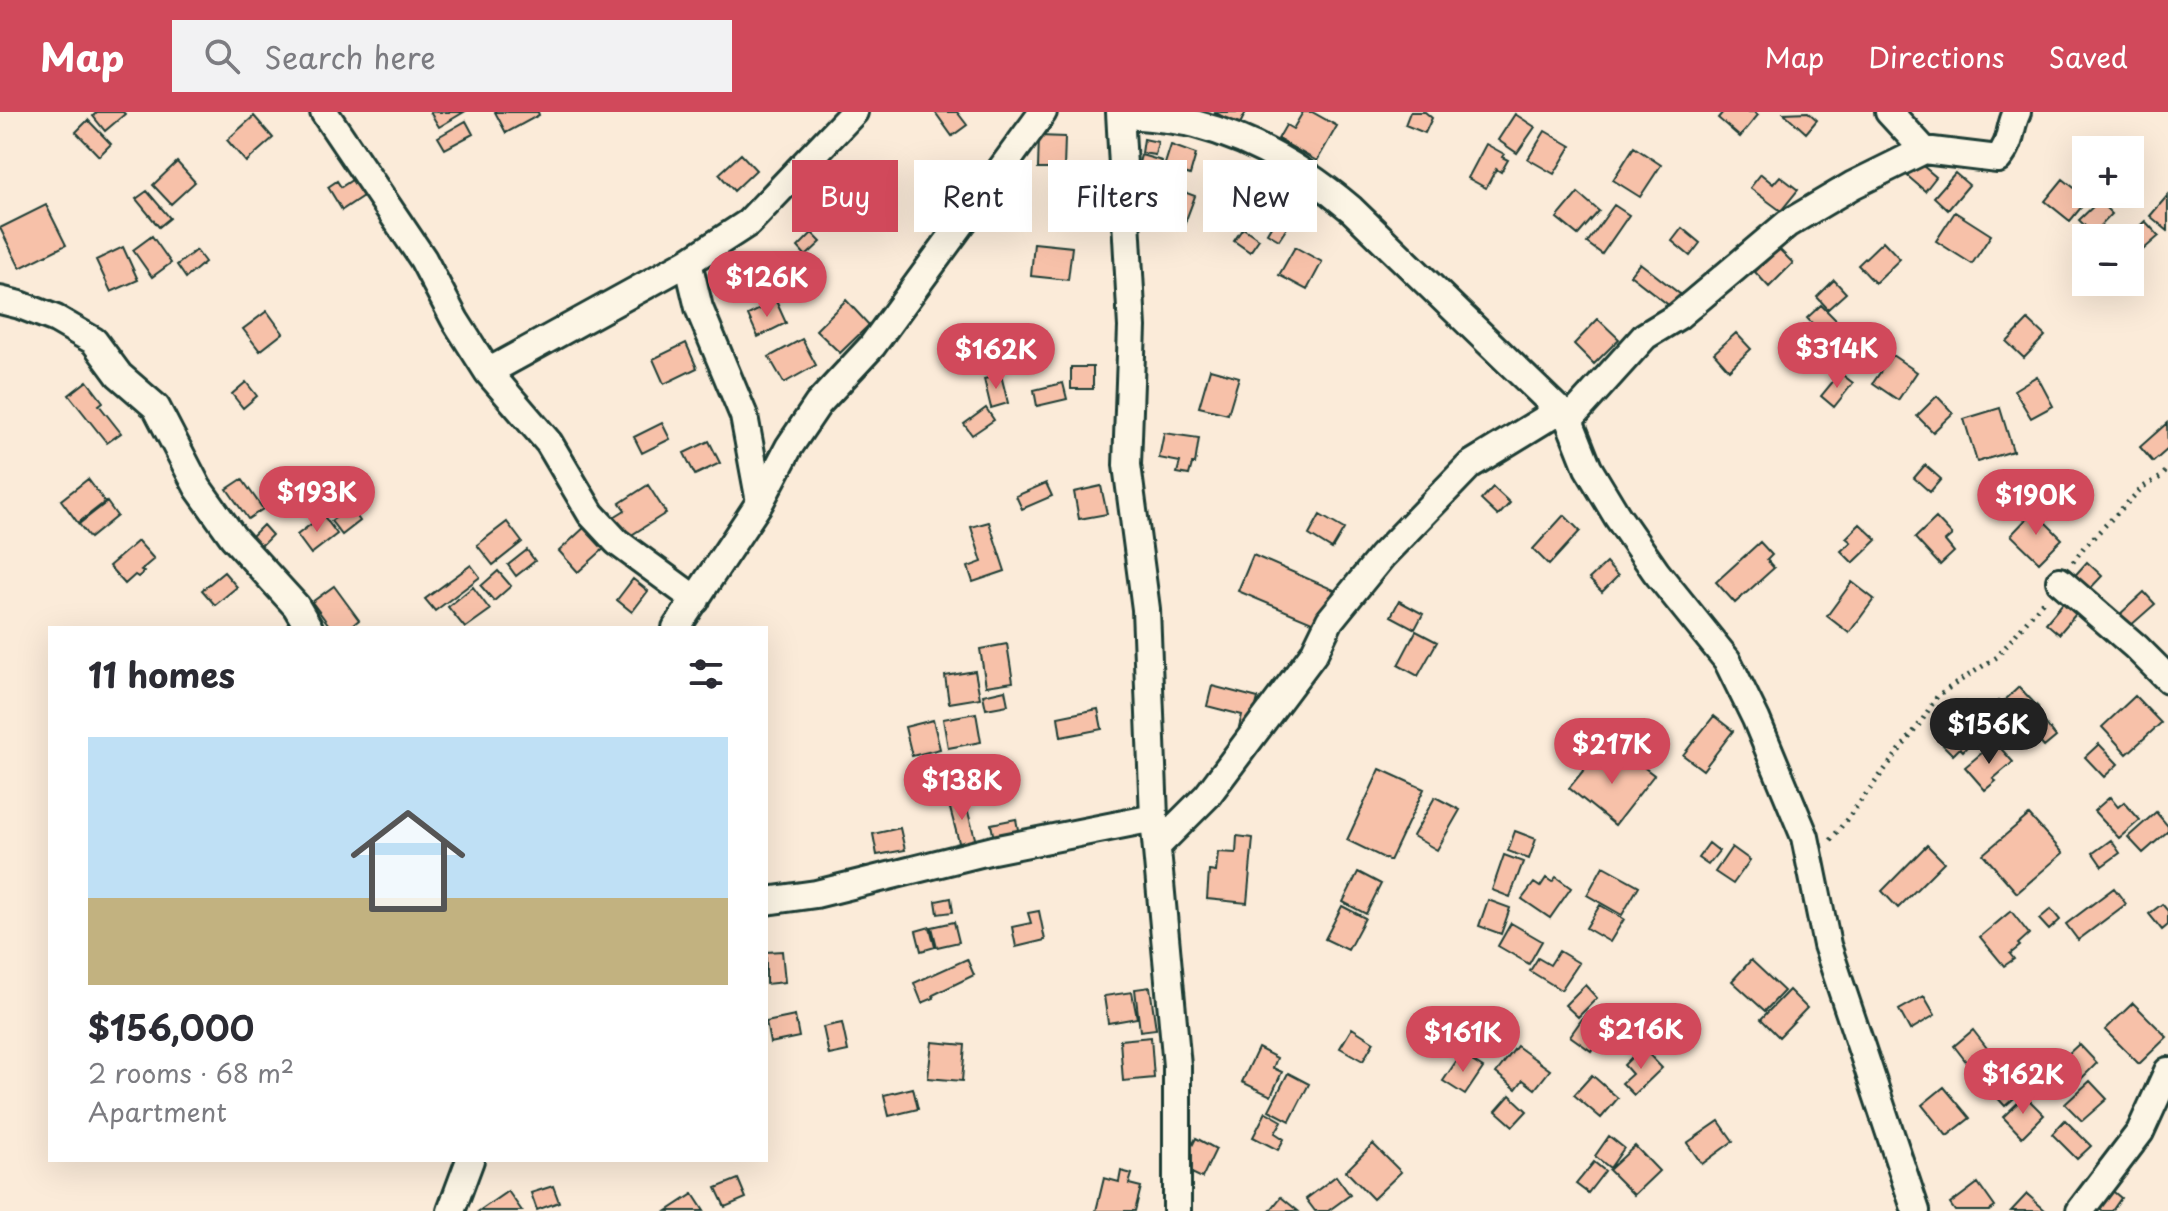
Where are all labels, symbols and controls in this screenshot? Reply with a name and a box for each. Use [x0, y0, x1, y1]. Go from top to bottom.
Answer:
search box [172, 20, 732, 92]
text: Map [40, 28, 124, 85]
icon: search [200, 34, 244, 78]
text: Search here [264, 34, 436, 79]
text: Map [1765, 35, 1824, 78]
text: Directions [1868, 35, 2005, 78]
text: Saved [2049, 35, 2128, 78]
map controls [2072, 136, 2144, 296]
button: + [2072, 136, 2144, 208]
chip: Buy [792, 160, 898, 232]
chip: Rent [914, 160, 1032, 232]
chip: Filters [1048, 160, 1187, 232]
chip: New [1203, 160, 1317, 232]
button: − [2072, 224, 2144, 296]
pin: $126K [711, 251, 823, 319]
text: $126K [726, 257, 808, 296]
pin: $314K [1781, 322, 1893, 390]
pin: $162K [940, 323, 1052, 391]
text: $314K [1796, 328, 1878, 367]
text: $162K [955, 329, 1037, 368]
pin: $193K [261, 466, 373, 534]
pin: $190K [1980, 469, 2092, 537]
text: $193K [277, 472, 357, 511]
text: $190K [1995, 475, 2077, 514]
text: 11 homes [88, 648, 235, 700]
icon: filters [684, 652, 728, 696]
pin: $156K [1933, 698, 2045, 766]
text: $156K [1948, 704, 2030, 743]
pin: $217K [1556, 718, 1668, 786]
text: $217K [1572, 724, 1652, 763]
pin: $138K [906, 754, 1018, 822]
text: $138K [922, 760, 1002, 799]
icon: home [336, 789, 480, 933]
text: $156,000 [88, 1001, 254, 1053]
pin: $216K [1585, 1003, 1697, 1071]
pin: $161K [1407, 1006, 1519, 1074]
text: $216K [1598, 1009, 1684, 1048]
text: $161K [1424, 1012, 1502, 1051]
pin: $162K [1967, 1048, 2079, 1116]
text: 2 rooms · 68 m² [88, 1053, 294, 1092]
text: $162K [1982, 1054, 2064, 1093]
text: Apartment [88, 1092, 227, 1131]

